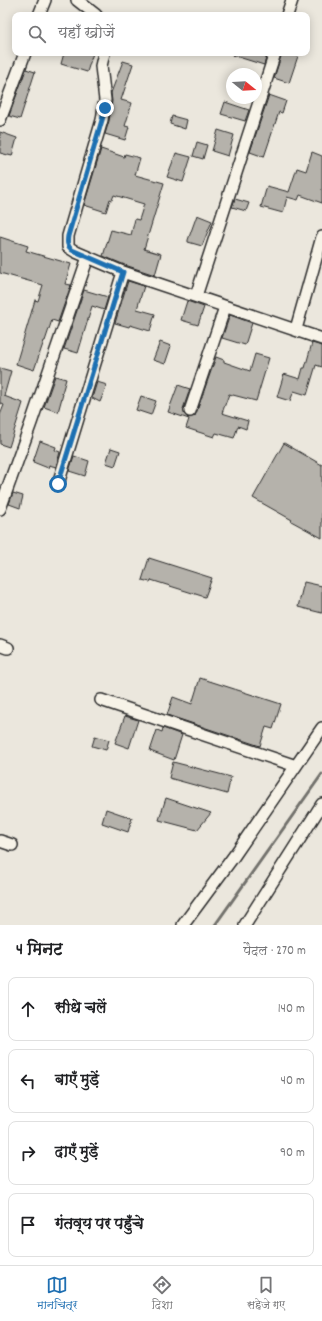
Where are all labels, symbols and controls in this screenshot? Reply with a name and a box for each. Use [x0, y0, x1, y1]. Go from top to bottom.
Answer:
search box [12, 12, 310, 56]
icon: search [26, 23, 48, 45]
text: यहाँ खोजें [58, 23, 115, 45]
north arrow [226, 68, 262, 104]
route end [96, 99, 114, 117]
route start [49, 475, 67, 493]
text: 4 मिनट [16, 939, 63, 963]
text: पैदल · 270 m [243, 942, 306, 961]
icon: ahead [17, 998, 39, 1020]
text: सीधे चलें [55, 998, 106, 1020]
text: 140 m [278, 1000, 305, 1019]
icon: left [17, 1070, 39, 1092]
text: बाएँ मुड़ें [55, 1070, 99, 1092]
text: 40 m [281, 1072, 305, 1091]
icon: right [17, 1142, 39, 1164]
text: दाएँ मुड़ें [55, 1142, 98, 1164]
text: 90 m [280, 1144, 305, 1163]
icon: arrive [17, 1214, 39, 1236]
text: गंतव्य पर पहुँचे [55, 1214, 144, 1236]
tab: मानचित्र [37, 1274, 77, 1314]
tab: दिशा [151, 1274, 173, 1314]
tab: सहेजे गए [247, 1274, 285, 1314]

